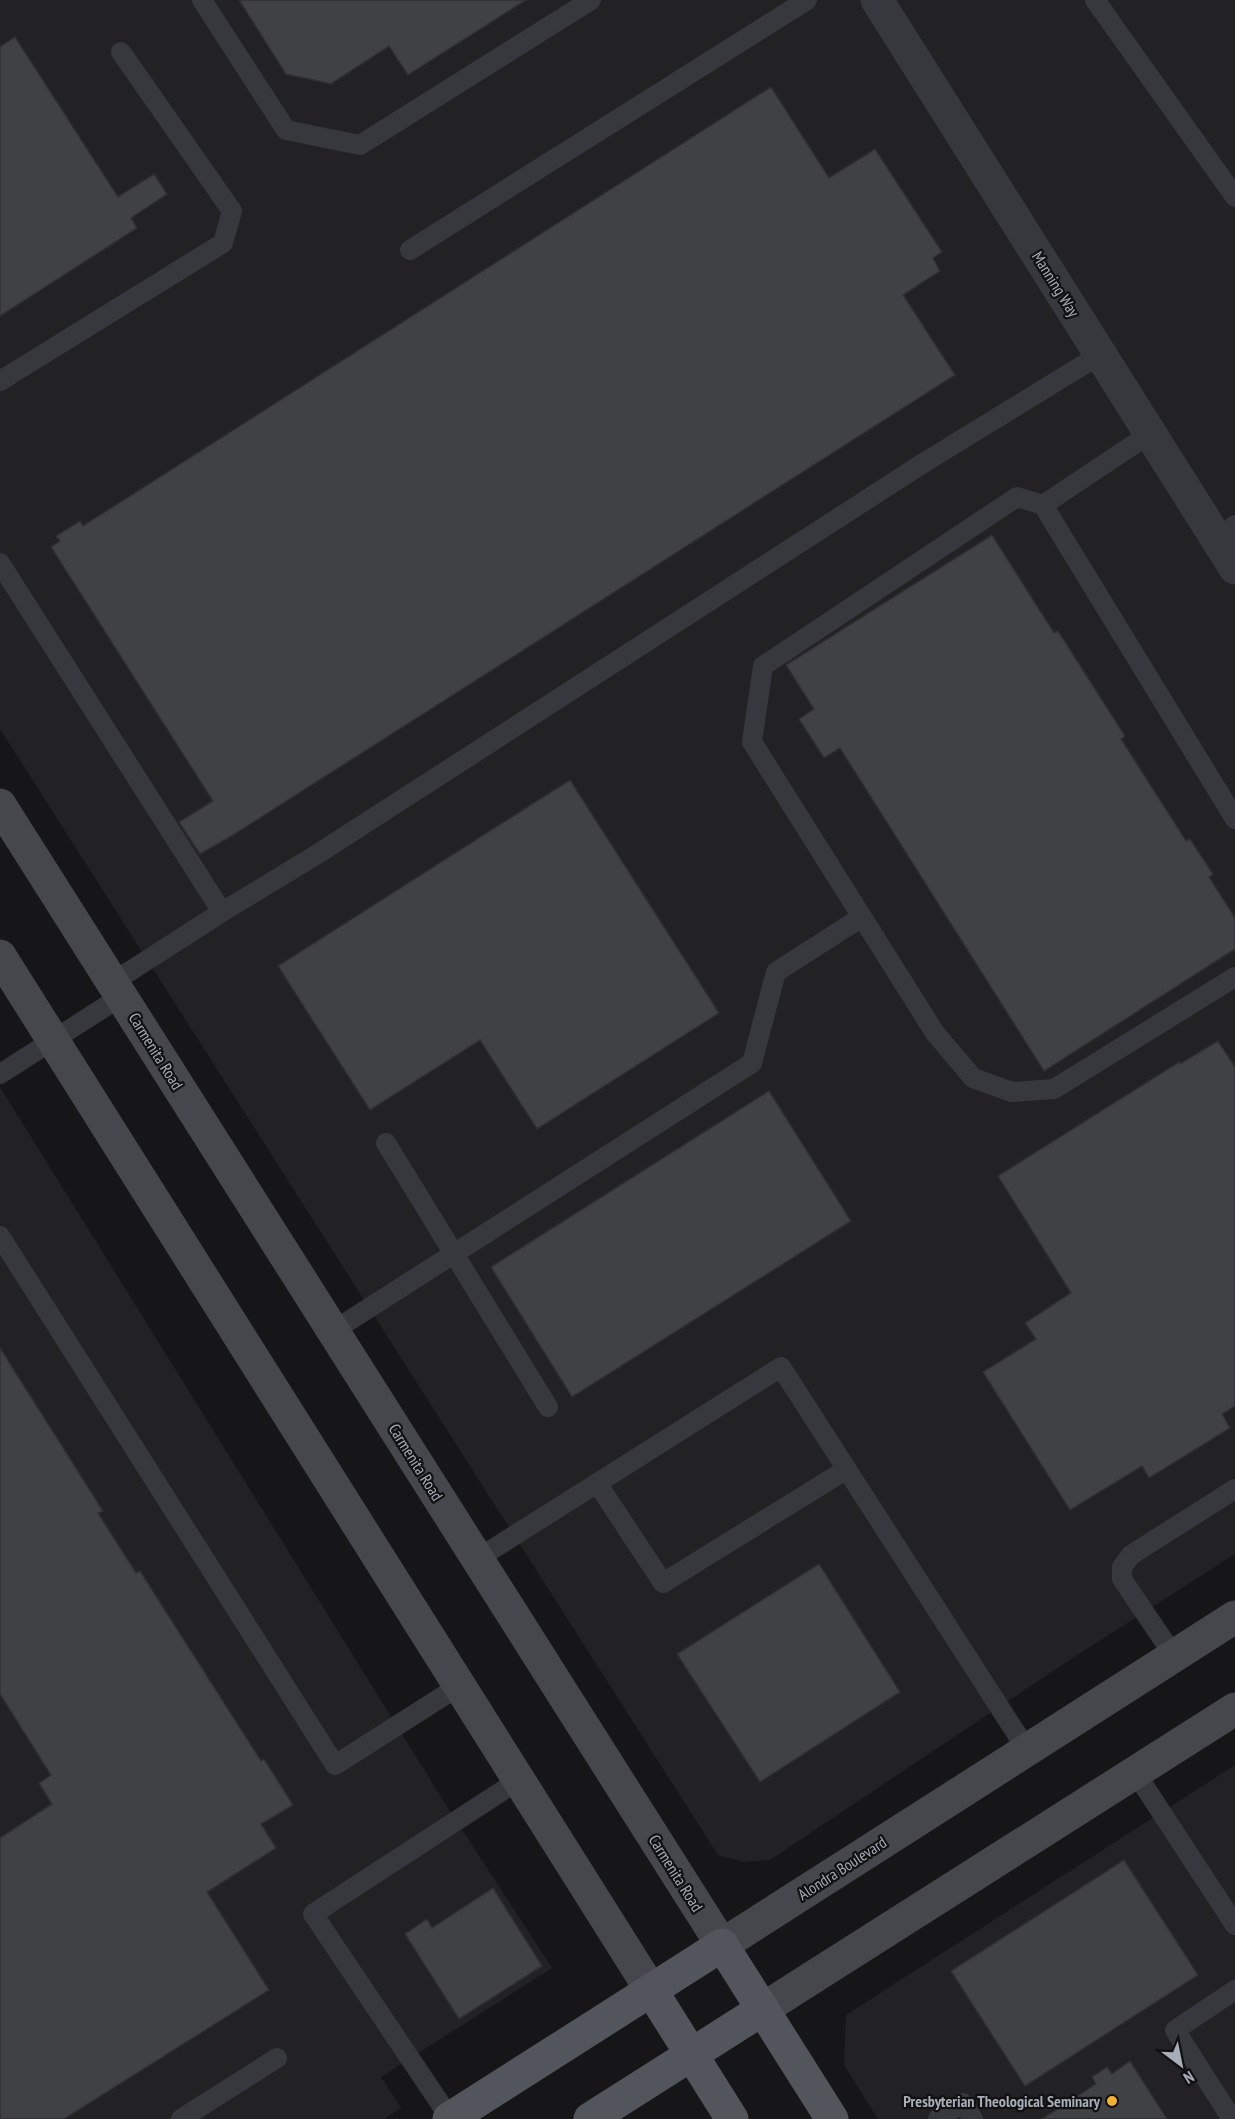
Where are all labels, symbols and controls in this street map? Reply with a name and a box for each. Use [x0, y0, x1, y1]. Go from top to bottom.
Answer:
street label: Manning Way [1028, 247, 1084, 321]
street label: Carmenita Road [124, 1009, 188, 1093]
street label: Carmenita Road [384, 1420, 448, 1504]
street label: Carmenita Road [644, 1831, 708, 1915]
street label: Alondra Boulevard [794, 1832, 890, 1904]
north arrow [1151, 2035, 1211, 2095]
text: N [1180, 2067, 1198, 2088]
place label: Presbyterian Theological Seminary [903, 2091, 1101, 2111]
marker: Presbyterian Theological Seminary [1105, 2094, 1119, 2108]

